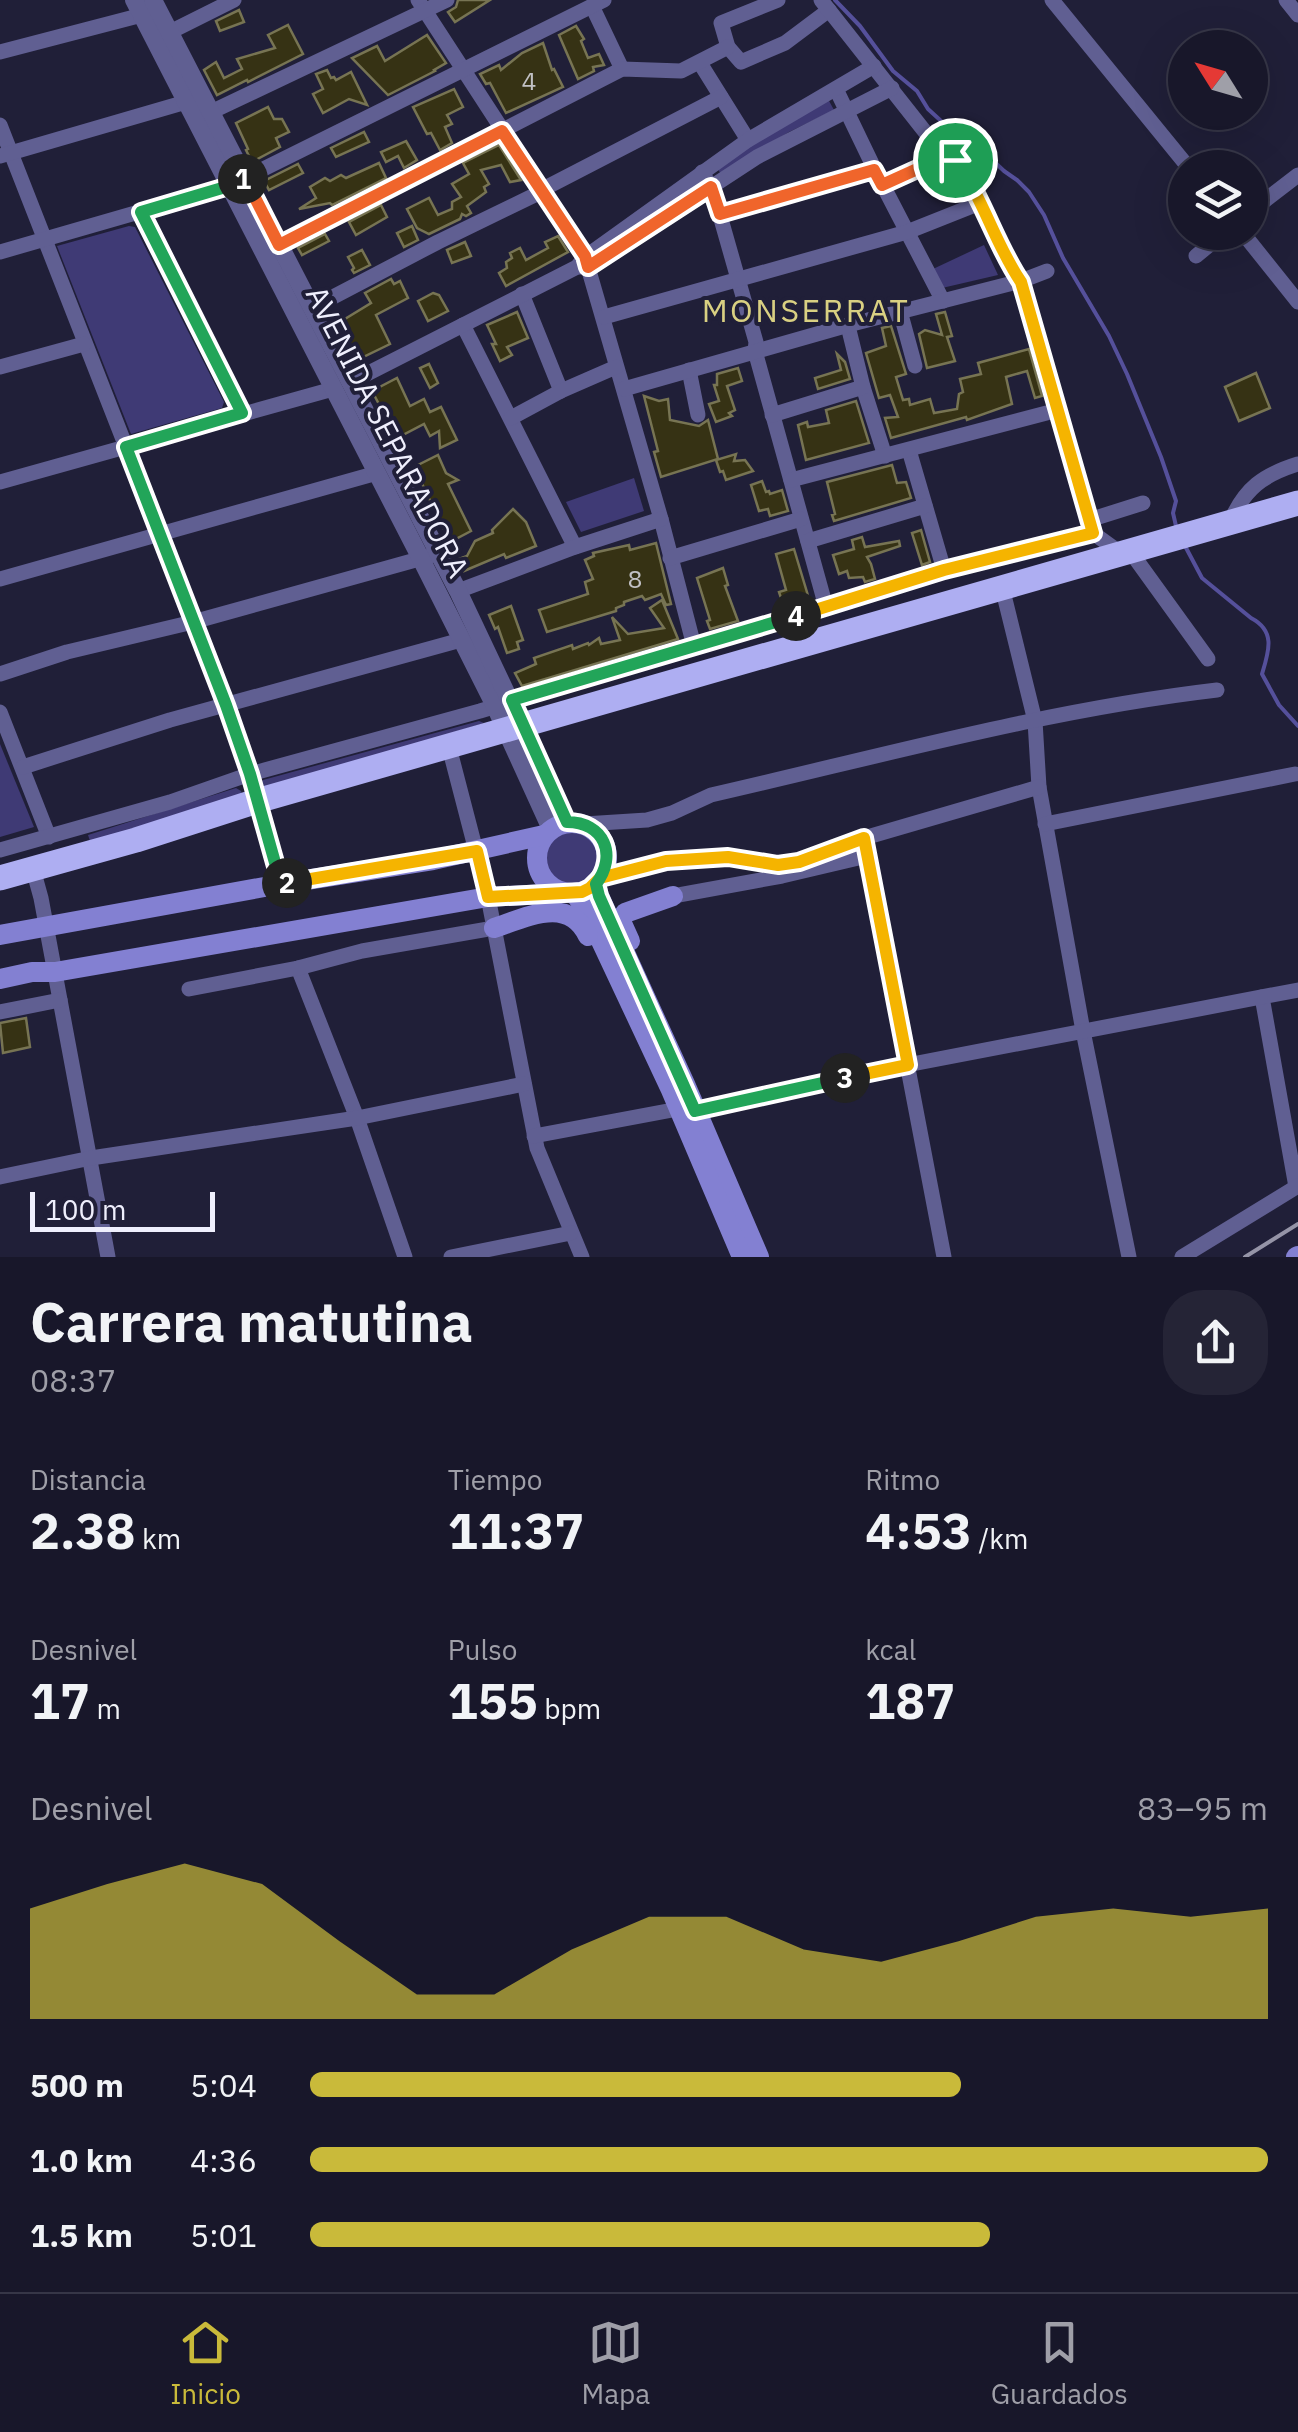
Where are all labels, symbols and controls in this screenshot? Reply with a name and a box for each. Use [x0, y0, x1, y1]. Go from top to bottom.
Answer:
north arrow [1168, 30, 1268, 130]
map controls [1168, 30, 1268, 250]
house number: 4 [521, 64, 537, 97]
pin [913, 118, 998, 203]
icon: arrive [928, 133, 983, 188]
button: layers [1168, 150, 1268, 250]
pin: 1 [218, 154, 268, 204]
text: 1 [235, 160, 251, 197]
street label: AVENIDA SEPARADORA [298, 279, 479, 584]
district label: MONSERRAT [702, 289, 910, 331]
house number: 8 [627, 562, 643, 595]
pin: 4 [771, 591, 821, 641]
text: 4 [788, 597, 804, 634]
pin: 2 [262, 858, 312, 908]
text: 2 [279, 864, 295, 901]
pin: 3 [820, 1053, 870, 1103]
text: 3 [837, 1059, 853, 1096]
scale bar [30, 1187, 215, 1232]
text: 100 m [45, 1191, 126, 1228]
text: Carrera matutina [30, 1286, 473, 1357]
button: share [1163, 1290, 1268, 1395]
text: 08:37 [30, 1359, 116, 1401]
text: Distancia [30, 1461, 146, 1498]
text: Tiempo [448, 1461, 542, 1498]
text: Ritmo [865, 1461, 940, 1498]
text: 2.38 [30, 1498, 136, 1563]
text: 11:37 [448, 1498, 584, 1563]
text: 4:53 [865, 1498, 972, 1563]
text: km [136, 1520, 181, 1557]
text: /km [972, 1520, 1028, 1557]
text: Desnivel [30, 1631, 137, 1668]
text: Pulso [448, 1631, 517, 1668]
text: kcal [865, 1631, 916, 1668]
text: 17 [30, 1668, 90, 1733]
text: 155 [448, 1668, 538, 1733]
text: 187 [865, 1668, 955, 1733]
text: m [90, 1690, 121, 1727]
text: bpm [538, 1690, 601, 1727]
text: Desnivel [30, 1787, 153, 1829]
text: 83–95 m [1137, 1787, 1268, 1829]
text: 500 m [30, 2064, 124, 2106]
text: 5:04 [190, 2064, 257, 2106]
text: 1.0 km [30, 2139, 133, 2181]
text: 4:36 [190, 2139, 257, 2181]
text: 1.5 km [30, 2214, 133, 2256]
text: 5:01 [190, 2214, 257, 2256]
tab: Inicio [170, 2315, 241, 2412]
tab: Mapa [581, 2315, 650, 2412]
tab: Guardados [991, 2315, 1128, 2412]

